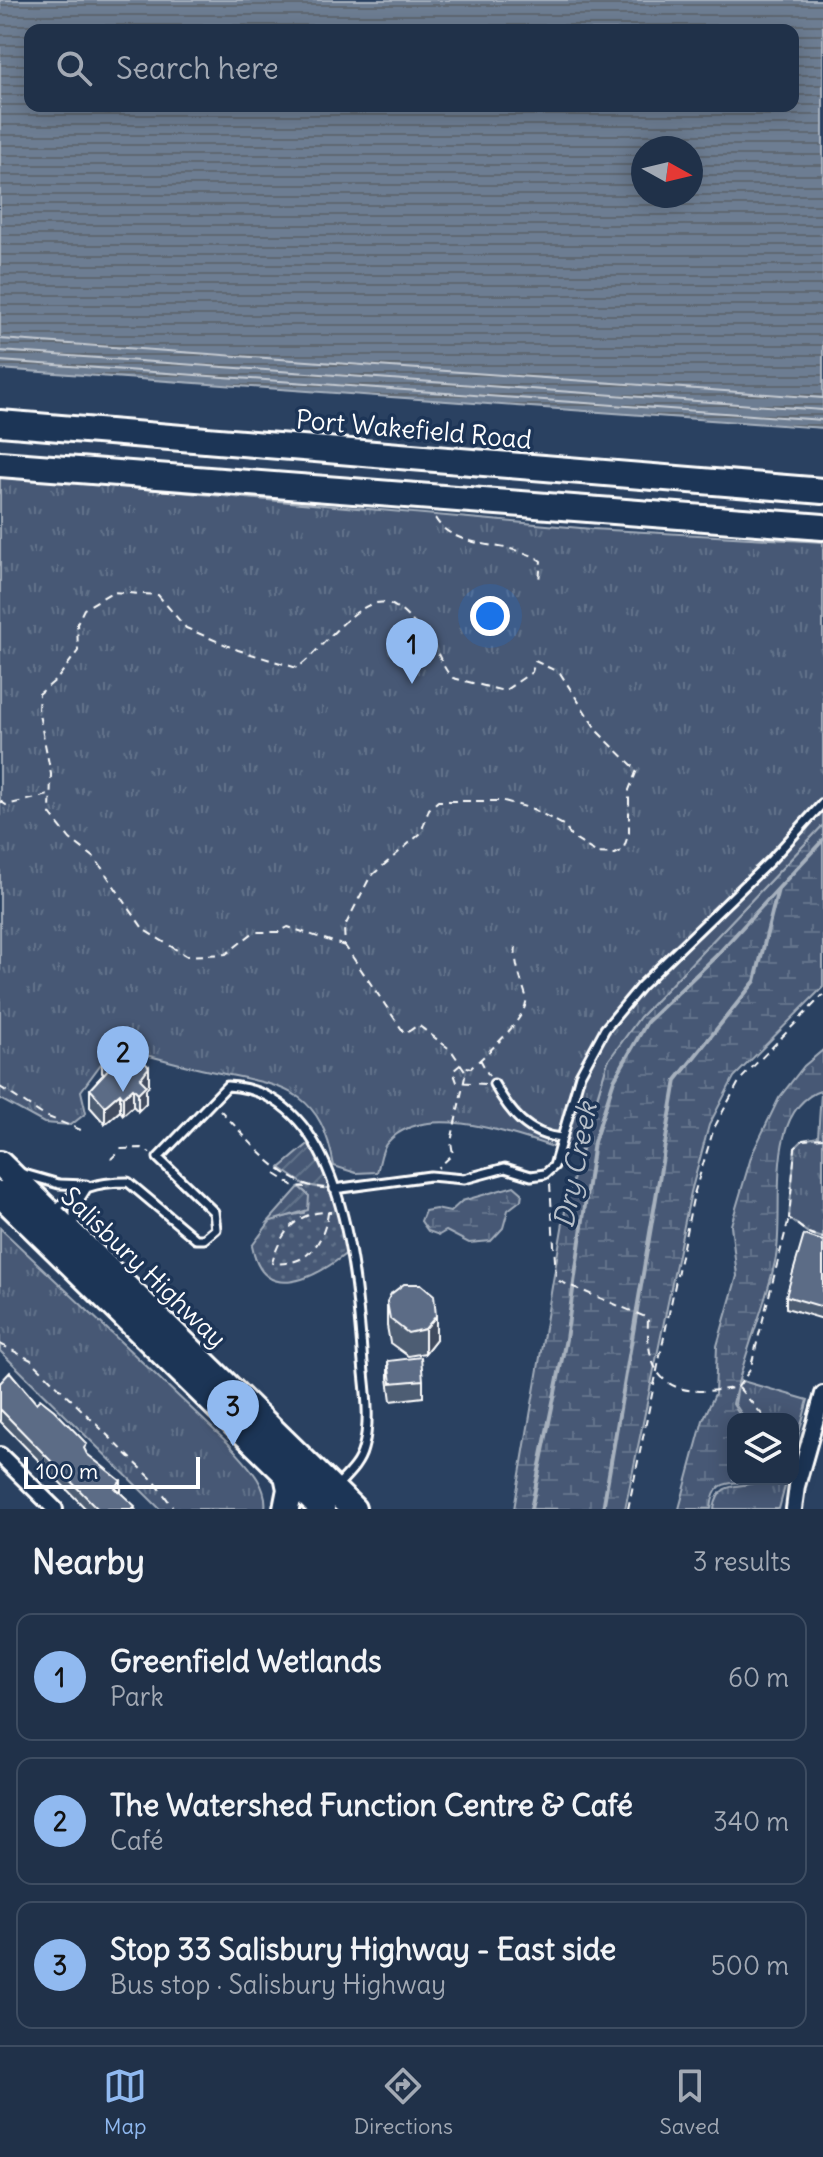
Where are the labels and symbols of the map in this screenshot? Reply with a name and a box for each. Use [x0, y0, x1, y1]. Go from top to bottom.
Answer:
north arrow [631, 136, 703, 208]
street label: Port Wakefield Road [295, 402, 533, 456]
your location [470, 596, 510, 636]
pin: 1 [386, 618, 438, 684]
pin: 2 [97, 1026, 149, 1092]
water label: Dry Creek [545, 1097, 605, 1231]
street label: Salisbury Highway [54, 1180, 234, 1354]
pin: 3 [207, 1380, 259, 1446]
scale bar [24, 1453, 200, 1489]

